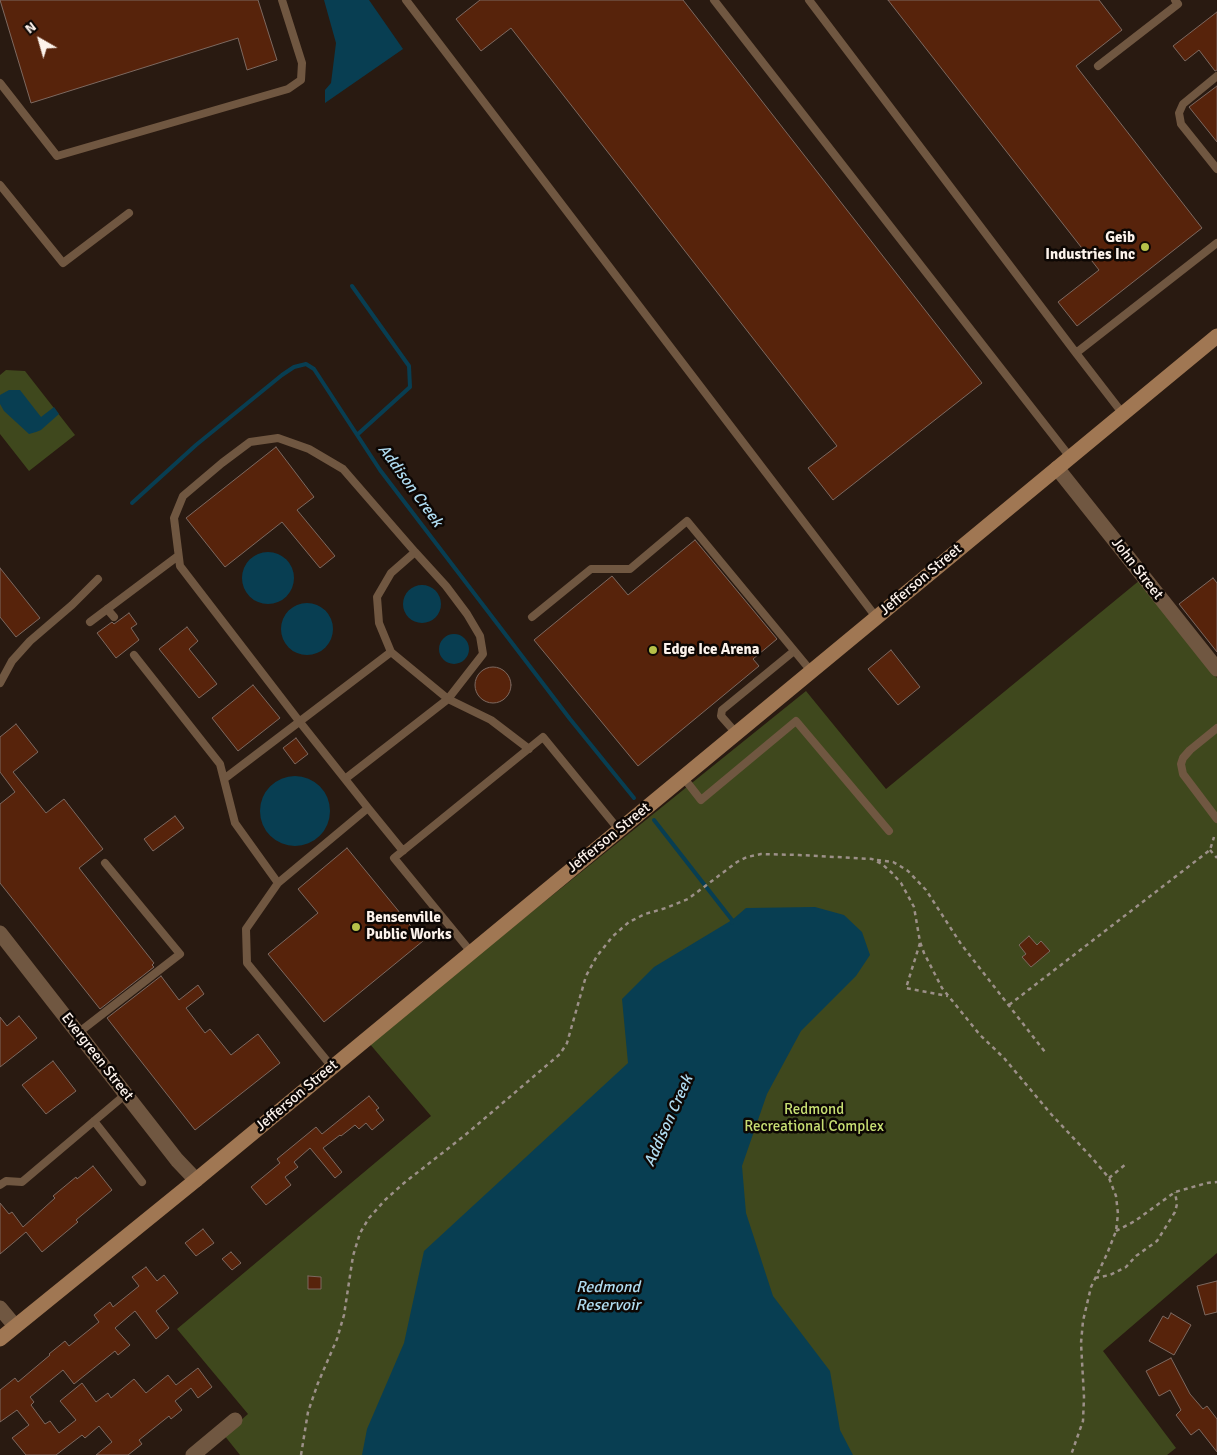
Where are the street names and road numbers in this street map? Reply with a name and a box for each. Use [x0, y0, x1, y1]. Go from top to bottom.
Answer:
street label: John Street [1107, 535, 1167, 603]
street label: Jefferson Street [876, 540, 966, 620]
street label: Jefferson Street [564, 799, 654, 877]
street label: Evergreen Street [57, 1009, 137, 1105]
street label: Jefferson Street [252, 1056, 342, 1136]

